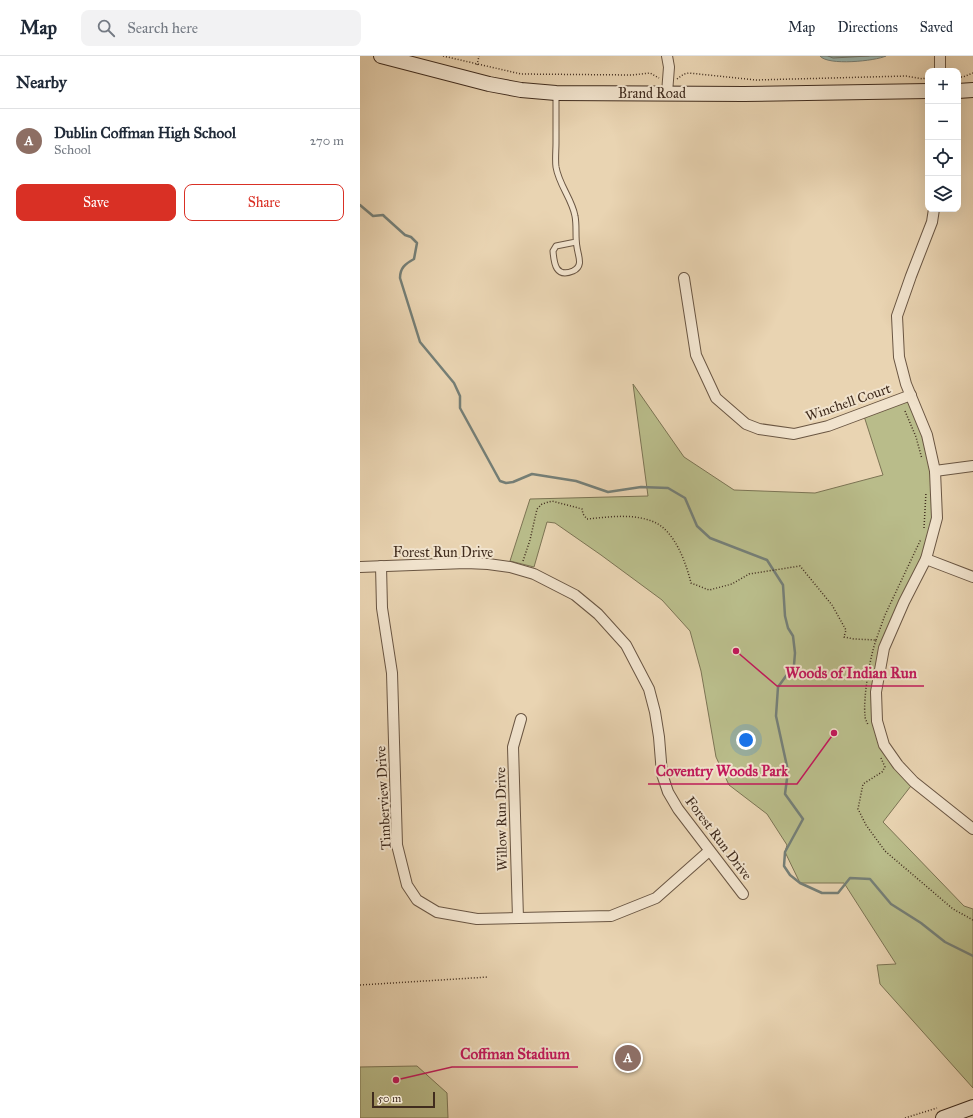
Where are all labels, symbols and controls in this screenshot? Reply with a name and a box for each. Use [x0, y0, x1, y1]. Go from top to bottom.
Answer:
search box [81, 10, 361, 46]
text: Map [20, 16, 57, 39]
icon: search [95, 17, 117, 39]
text: Search here [127, 19, 198, 37]
text: Map [788, 19, 815, 36]
text: Directions [837, 19, 898, 36]
text: Saved [920, 19, 953, 36]
map controls [925, 68, 961, 212]
button: + [925, 68, 961, 104]
text: Nearby [16, 72, 67, 93]
street label: Brand Road [618, 85, 686, 102]
button: − [925, 104, 961, 140]
text: Dublin Coffman High School [54, 124, 236, 142]
text: A [25, 133, 33, 149]
text: 270 m [310, 133, 344, 149]
button: locate [925, 140, 961, 176]
text: School [54, 142, 91, 158]
button: layers [925, 176, 961, 212]
button: Save [16, 184, 176, 221]
button: Share [184, 184, 344, 221]
street label: Winchell Court [803, 380, 893, 425]
street label: Forest Run Drive [393, 544, 493, 561]
callout: Woods of Indian Run [777, 659, 924, 686]
text: Woods of Indian Run [785, 664, 918, 682]
your location [736, 730, 756, 750]
street label: Timberview Drive [372, 745, 395, 850]
callout: Coventry Woods Park [648, 757, 797, 784]
text: Coventry Woods Park [656, 762, 789, 781]
street label: Willow Run Drive [492, 767, 511, 871]
street label: Forest Run Drive [682, 793, 756, 884]
callout: Coffman Stadium [452, 1040, 578, 1067]
pin: A [615, 1043, 641, 1073]
text: Coffman Stadium [460, 1045, 570, 1063]
scale bar [372, 1090, 435, 1109]
text: 50 m [378, 1092, 401, 1105]

